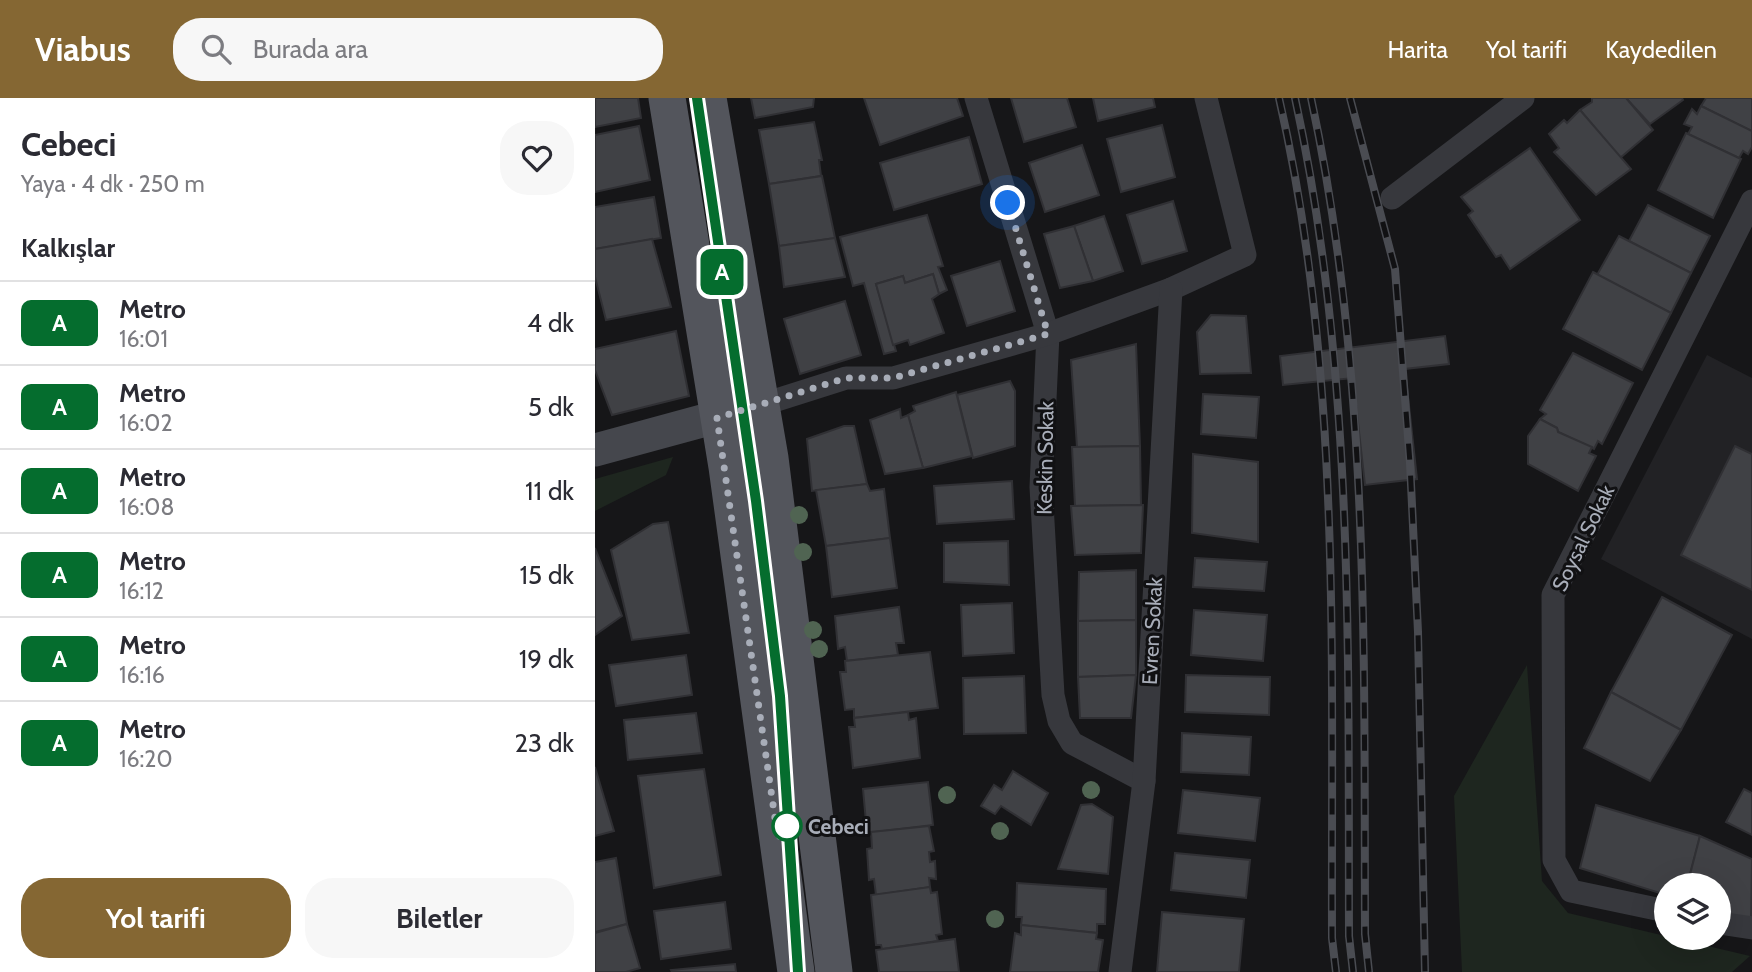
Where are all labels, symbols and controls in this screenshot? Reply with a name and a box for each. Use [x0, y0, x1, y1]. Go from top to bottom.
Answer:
search box [173, 18, 663, 81]
text: Viabus [35, 29, 131, 69]
icon: search [197, 30, 235, 68]
text: Burada ara [253, 33, 368, 65]
text: Harita [1388, 35, 1448, 64]
text: Yol tarifi [1486, 35, 1567, 64]
text: Kaydedilen [1605, 35, 1717, 64]
button: heart [500, 121, 574, 195]
text: Cebeci [21, 124, 117, 164]
text: Yaya · 4 dk · 250 m [21, 170, 205, 198]
your location [990, 185, 1025, 220]
text: Kalkışlar [21, 232, 115, 264]
line badge: A [699, 249, 745, 295]
text: A [714, 257, 730, 286]
text: Metro [119, 293, 186, 325]
text: 4 dk [527, 307, 574, 339]
text: A [52, 308, 67, 337]
text: 16:01 [119, 325, 168, 353]
text: Metro [119, 377, 186, 409]
text: 5 dk [528, 391, 574, 423]
text: A [52, 392, 67, 421]
street label: Keskin Sokak [1032, 400, 1058, 515]
text: 16:02 [119, 409, 172, 437]
text: Metro [119, 461, 186, 493]
text: 11 dk [525, 475, 574, 507]
text: A [52, 476, 67, 505]
street label: Soysal Sokak [1547, 480, 1620, 595]
text: 16:08 [119, 493, 174, 521]
text: Metro [119, 545, 186, 577]
text: 15 dk [520, 559, 574, 591]
text: A [52, 560, 67, 589]
street label: Evren Sokak [1137, 576, 1167, 686]
text: 16:12 [119, 577, 164, 605]
text: Metro [119, 629, 186, 661]
text: 19 dk [519, 643, 574, 675]
text: A [52, 644, 67, 673]
text: 16:16 [119, 661, 165, 689]
text: Metro [119, 713, 186, 745]
text: 23 dk [514, 727, 574, 759]
text: A [52, 728, 67, 757]
text: 16:20 [119, 745, 172, 773]
marker: Cebeci [772, 811, 802, 841]
place label: Cebeci [808, 814, 869, 839]
map controls [1654, 873, 1731, 950]
button: layers [1654, 873, 1731, 950]
button: Yol tarifi [21, 878, 291, 958]
button: Biletler [305, 878, 574, 958]

